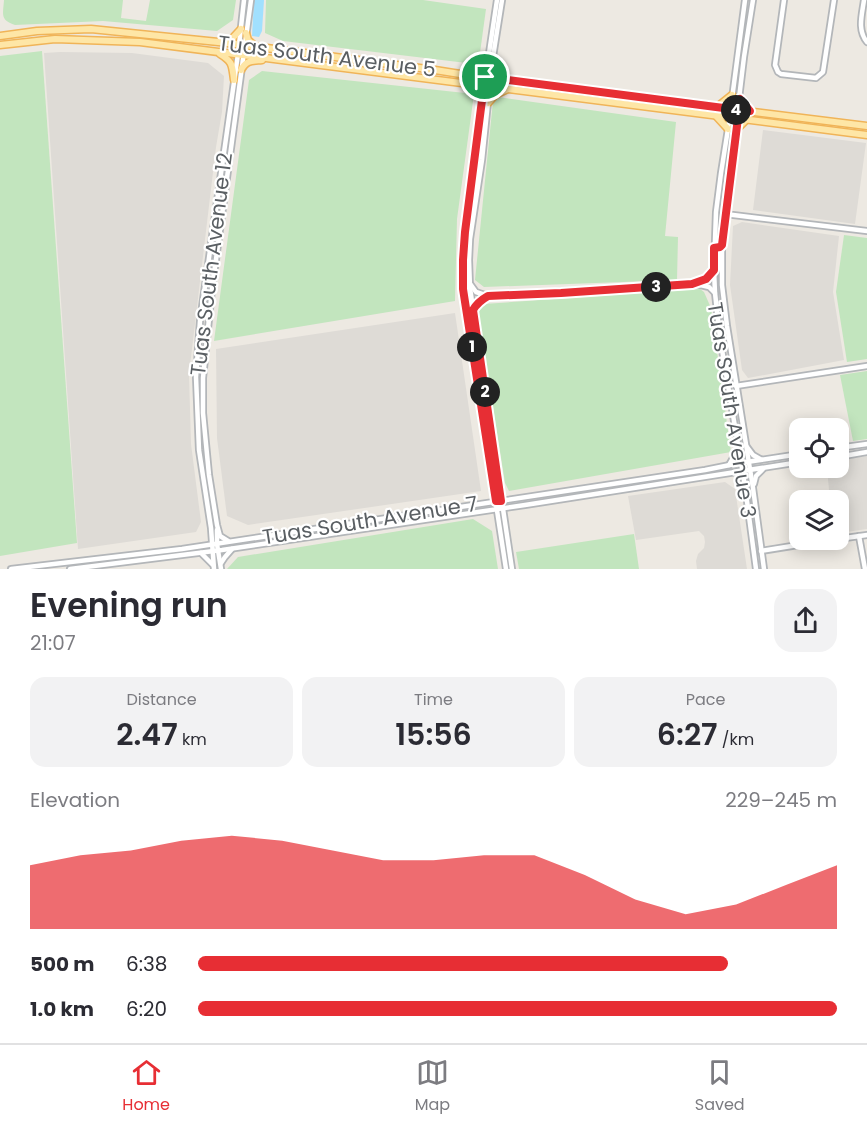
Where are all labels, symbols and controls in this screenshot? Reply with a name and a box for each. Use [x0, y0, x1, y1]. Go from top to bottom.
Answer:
street label: Tuas South Avenue 5 [216, 28, 438, 84]
pin [459, 51, 510, 102]
icon: arrive [468, 60, 501, 93]
pin: 4 [721, 95, 751, 125]
text: 4 [731, 98, 741, 121]
street label: Tuas South Avenue 12 [183, 151, 239, 377]
pin: 3 [641, 272, 671, 302]
text: 3 [651, 275, 661, 298]
street label: Tuas South Avenue 3 [701, 300, 763, 520]
pin: 1 [457, 332, 487, 362]
text: 1 [469, 335, 475, 358]
pin: 2 [470, 377, 500, 407]
text: 2 [480, 380, 490, 403]
map controls [789, 418, 849, 550]
button: locate [789, 418, 849, 478]
street label: Tuas South Avenue 7 [260, 489, 480, 551]
button: layers [789, 490, 849, 550]
text: Evening run [30, 582, 228, 629]
button: share [774, 589, 837, 652]
text: 21:07 [30, 629, 76, 657]
text: Distance [126, 688, 197, 711]
text: Time [414, 688, 453, 711]
text: Pace [686, 688, 725, 711]
text: 2.47 [116, 713, 178, 756]
text: 15:56 [395, 713, 472, 756]
text: 6:27 [657, 713, 718, 756]
text: km [178, 728, 207, 751]
text: /km [718, 728, 754, 751]
text: Elevation [30, 786, 120, 814]
text: 229–245 m [725, 786, 837, 814]
text: 500 m [30, 950, 95, 978]
text: 6:38 [126, 950, 167, 978]
text: 1.0 km [30, 995, 94, 1023]
text: 6:20 [126, 995, 167, 1023]
tab: Home [122, 1056, 170, 1117]
tab: Map [415, 1056, 450, 1117]
tab: Saved [695, 1056, 745, 1117]

